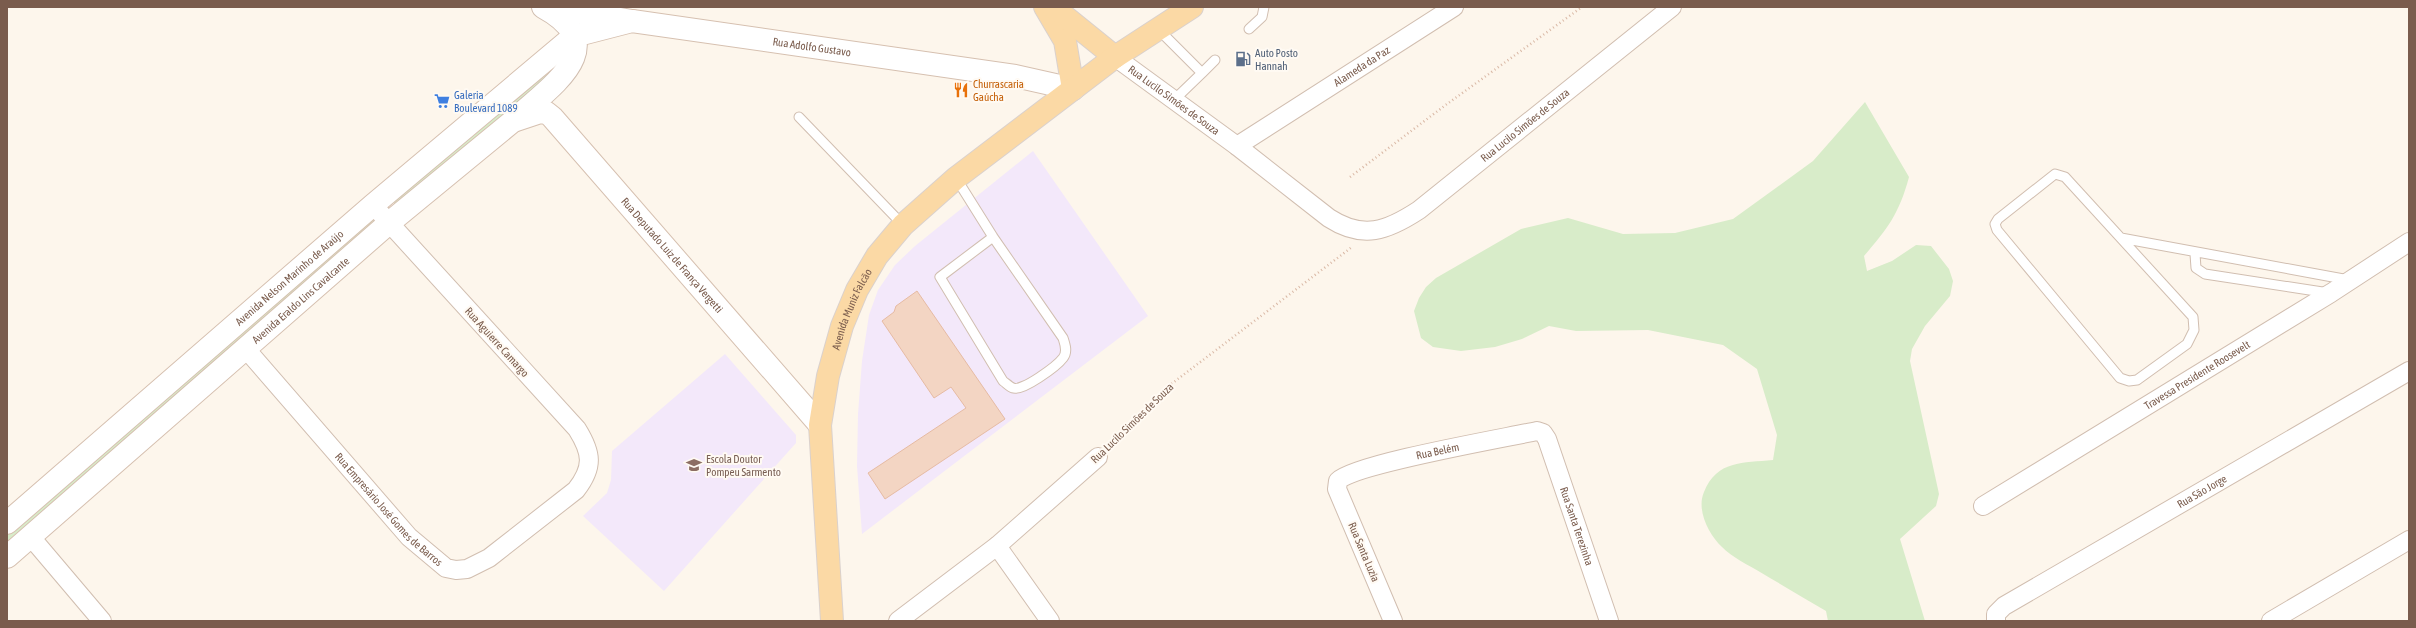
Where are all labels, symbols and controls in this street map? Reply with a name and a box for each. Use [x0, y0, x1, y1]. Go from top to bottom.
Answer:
street label: Rua Adolfo Gustavo [772, 35, 852, 58]
street label: Alameda da Paz [1331, 44, 1392, 89]
place label: Auto Posto Hannah [1255, 47, 1298, 72]
fuel station icon: Auto Posto Hannah [1234, 50, 1252, 68]
street label: Rua Lucilo Simões de Souza [1126, 63, 1222, 137]
place label: Churrascaria Gaúcha [973, 78, 1024, 103]
restaurant icon: Churrascaria Gaúcha [952, 81, 970, 99]
street label: Rua Lucilo Simões de Souza [1478, 86, 1571, 164]
place label: Galeria Boulevard 1089 [454, 89, 518, 114]
supermarket icon: Galeria Boulevard 1089 [433, 92, 451, 110]
street label: Rua Deputado Luiz de França Vergetti [619, 195, 725, 315]
street label: Avenida Nelson Marinho de Araújo [233, 228, 346, 328]
street label: Avenida Eraldo Lins Cavalcante [250, 255, 352, 346]
street label: Avenida Muniz Falcão [830, 267, 874, 351]
street label: Rua Aguierre Camargo [463, 305, 531, 379]
street label: Travessa Presidente Roosevelt [2142, 338, 2252, 412]
street label: Rua Lucilo Simões de Souza [1088, 381, 1176, 465]
street label: Rua Belém [1415, 441, 1460, 462]
street label: Rua Empresário José Gomes de Barros [333, 450, 445, 568]
place label: Escola Doutor Pompeu Sarmento [706, 453, 781, 478]
school or university icon: Escola Doutor Pompeu Sarmento [685, 456, 703, 474]
street label: Rua São Jorge [2175, 472, 2229, 510]
street label: Rua Santa Terezinha [1558, 485, 1596, 567]
street label: Rua Santa Luzia [1346, 520, 1382, 584]

